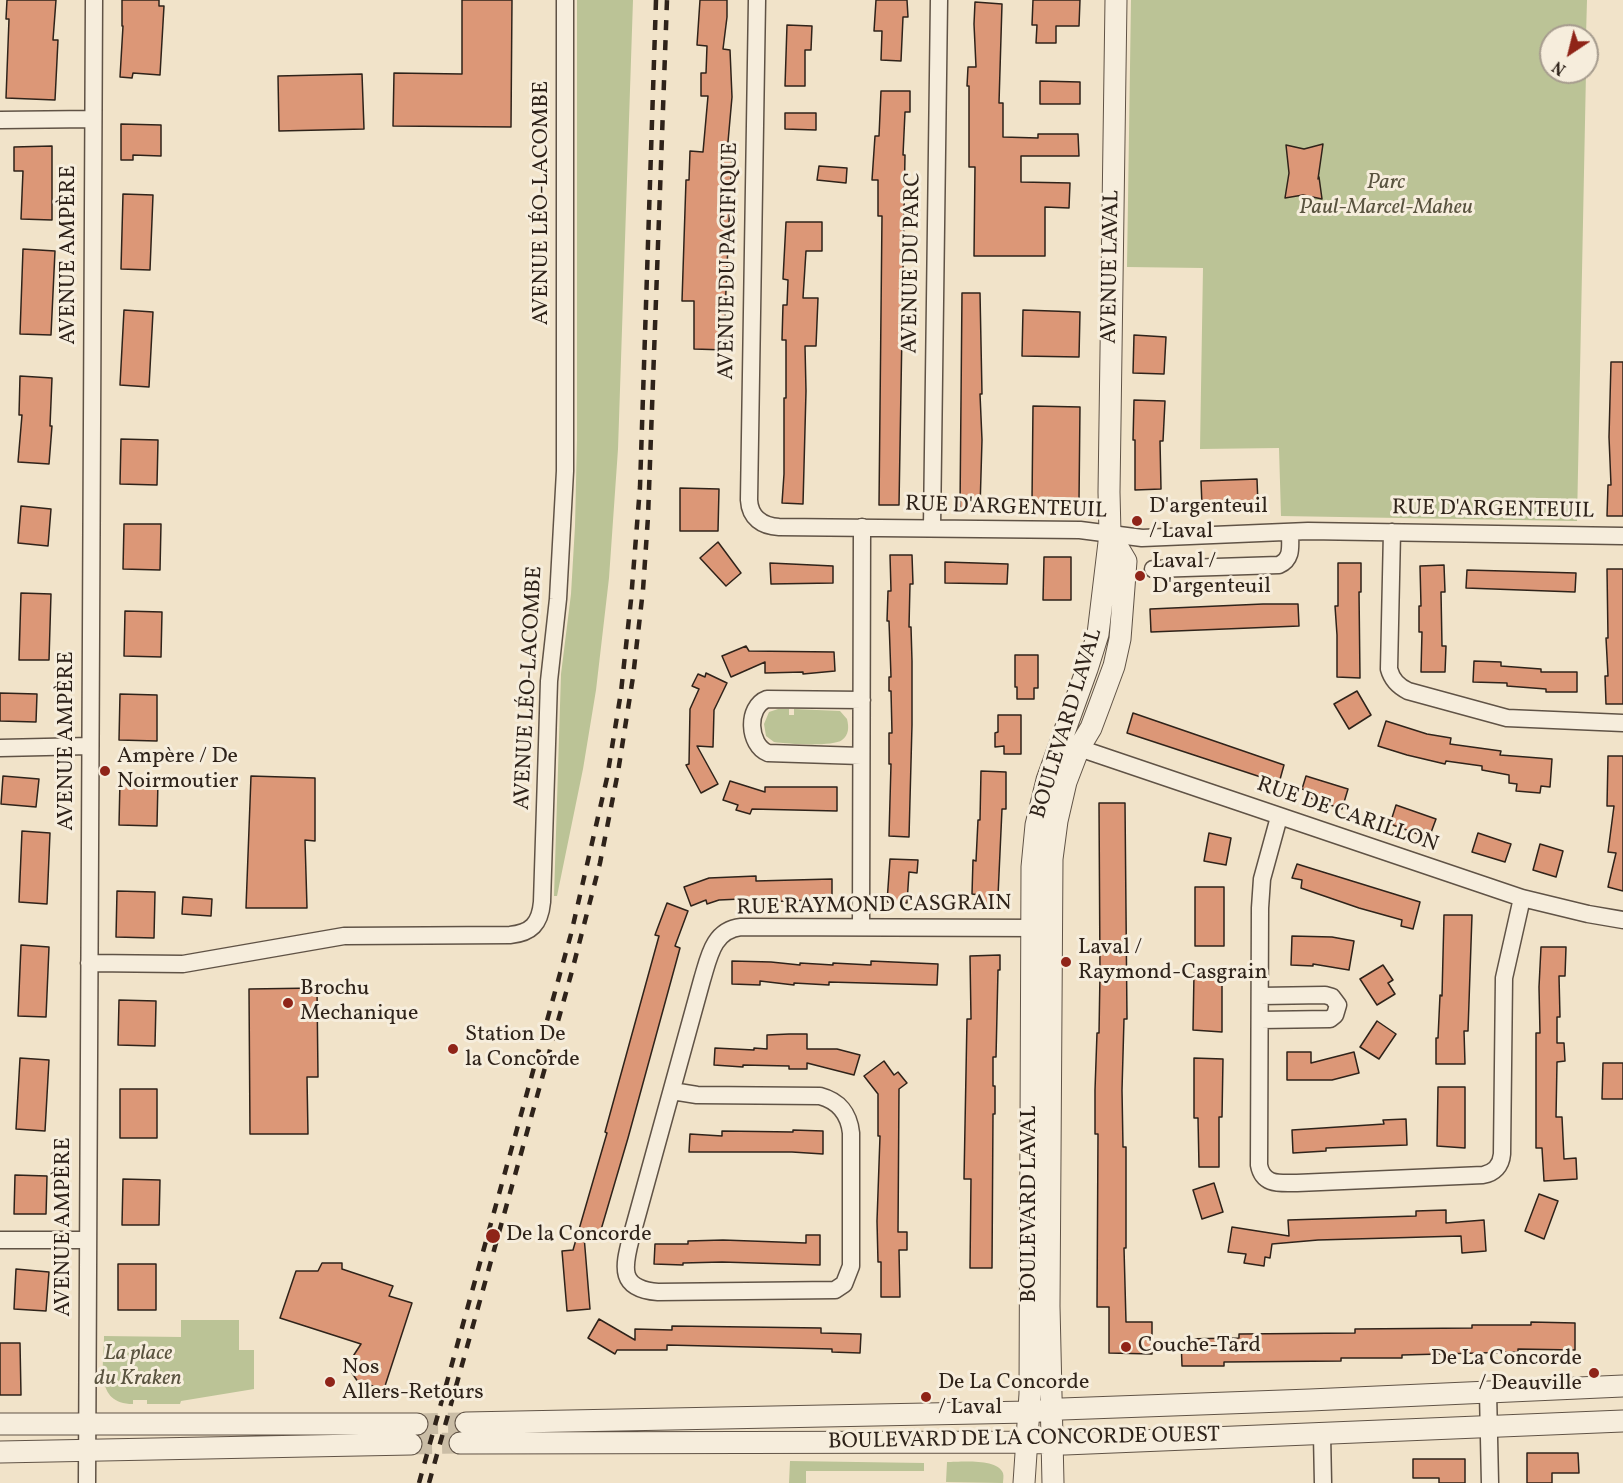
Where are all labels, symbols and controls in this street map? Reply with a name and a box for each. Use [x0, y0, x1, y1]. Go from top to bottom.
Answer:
north arrow [1539, 24, 1599, 84]
text: N [1549, 55, 1571, 79]
street label: AVENUE LÉO-LACOMBE [530, 81, 556, 325]
street label: AVENUE DU PACIFIQUE [715, 142, 745, 380]
street label: AVENUE AMPÈRE [57, 165, 83, 345]
park label: Parc Paul-Marcel-Maheu [1299, 171, 1473, 222]
street label: AVENUE DU PARC [898, 172, 928, 354]
street label: AVENUE LAVAL [1097, 190, 1127, 344]
street label: RUE D'ARGENTEUIL [905, 492, 1107, 526]
place label: D'argenteuil / Laval [1149, 495, 1268, 546]
street label: RUE D'ARGENTEUIL [1392, 496, 1594, 526]
marker: D'argenteuil / Laval [1130, 514, 1144, 528]
place label: Laval / D'argenteuil [1152, 550, 1271, 602]
street label: AVENUE LÉO-LACOMBE [510, 565, 550, 811]
marker: Laval / D'argenteuil [1133, 569, 1147, 583]
street label: BOULEVARD LAVAL [1027, 626, 1109, 822]
street label: AVENUE AMPÈRE [55, 651, 81, 831]
place label: Ampère / De Noirmoutier [117, 745, 238, 796]
marker: Ampère / De Noirmoutier [98, 764, 112, 778]
street label: RUE DE CARILLON [1253, 773, 1441, 859]
street label: RUE RAYMOND CASGRAIN [736, 891, 1012, 923]
place label: Laval / Raymond-Casgrain [1078, 936, 1268, 987]
marker: Laval / Raymond-Casgrain [1059, 955, 1073, 969]
place label: Brochu Mechanique [300, 977, 418, 1028]
marker: Brochu Mechanique [281, 996, 295, 1010]
place label: Station De la Concorde [465, 1023, 580, 1074]
marker: Station De la Concorde [446, 1042, 460, 1056]
street label: BOULEVARD LAVAL [1018, 1105, 1044, 1303]
street label: AVENUE AMPÈRE [52, 1137, 78, 1317]
place label: De la Concorde [506, 1223, 652, 1249]
marker: De la Concorde [484, 1227, 502, 1245]
place label: Couche-Tard [1138, 1334, 1261, 1360]
marker: Couche-Tard [1119, 1340, 1133, 1354]
park label: La place du Kraken [94, 1342, 182, 1394]
place label: De La Concorde / Deauville [1431, 1347, 1582, 1398]
place label: Nos Allers-Retours [342, 1356, 484, 1408]
marker: De La Concorde / Deauville [1587, 1366, 1601, 1380]
place label: De La Concorde / Laval [938, 1371, 1089, 1422]
marker: Nos Allers-Retours [323, 1375, 337, 1389]
marker: De La Concorde / Laval [919, 1390, 933, 1404]
street label: BOULEVARD DE LA CONCORDE OUEST [828, 1423, 1220, 1457]

